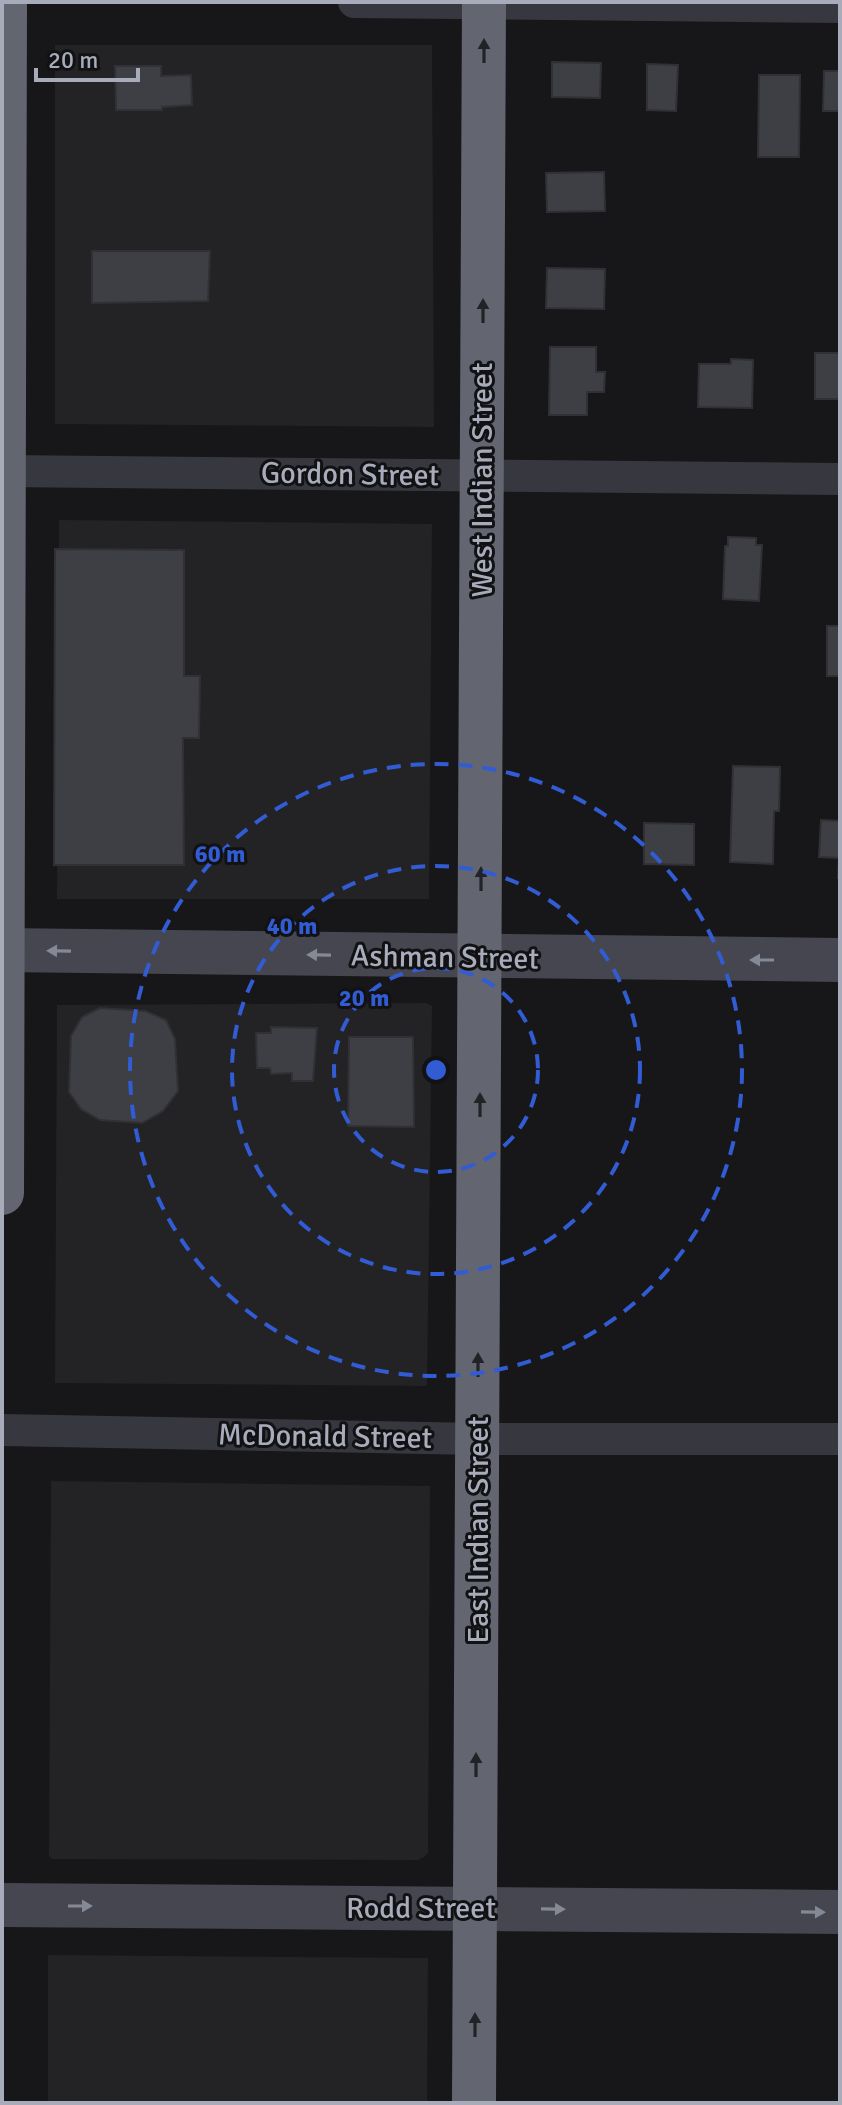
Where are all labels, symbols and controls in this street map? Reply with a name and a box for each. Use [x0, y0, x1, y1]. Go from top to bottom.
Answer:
scale bar [36, 32, 138, 82]
one-way arrow [478, 38, 490, 63]
text: 20 m [48, 45, 98, 75]
one-way arrow [477, 298, 489, 323]
street label: West Indian Street [464, 363, 501, 598]
street label: Gordon Street [261, 454, 439, 495]
text: 60 m [195, 839, 245, 869]
one-way arrow [475, 866, 487, 891]
text: 40 m [267, 911, 317, 941]
street label: Ashman Street [351, 937, 539, 978]
one-way arrow [46, 945, 71, 957]
one-way arrow [306, 949, 331, 961]
one-way arrow [749, 954, 774, 966]
text: 20 m [339, 983, 389, 1013]
centre of rings [422, 1056, 450, 1084]
one-way arrow [474, 1092, 486, 1117]
one-way arrow [472, 1352, 484, 1377]
street label: McDonald Street [218, 1416, 432, 1457]
street label: East Indian Street [460, 1416, 497, 1644]
one-way arrow [470, 1752, 482, 1777]
street label: Rodd Street [346, 1890, 496, 1927]
one-way arrow [68, 1900, 93, 1912]
one-way arrow [541, 1903, 566, 1915]
one-way arrow [801, 1906, 826, 1918]
one-way arrow [469, 2012, 481, 2037]

